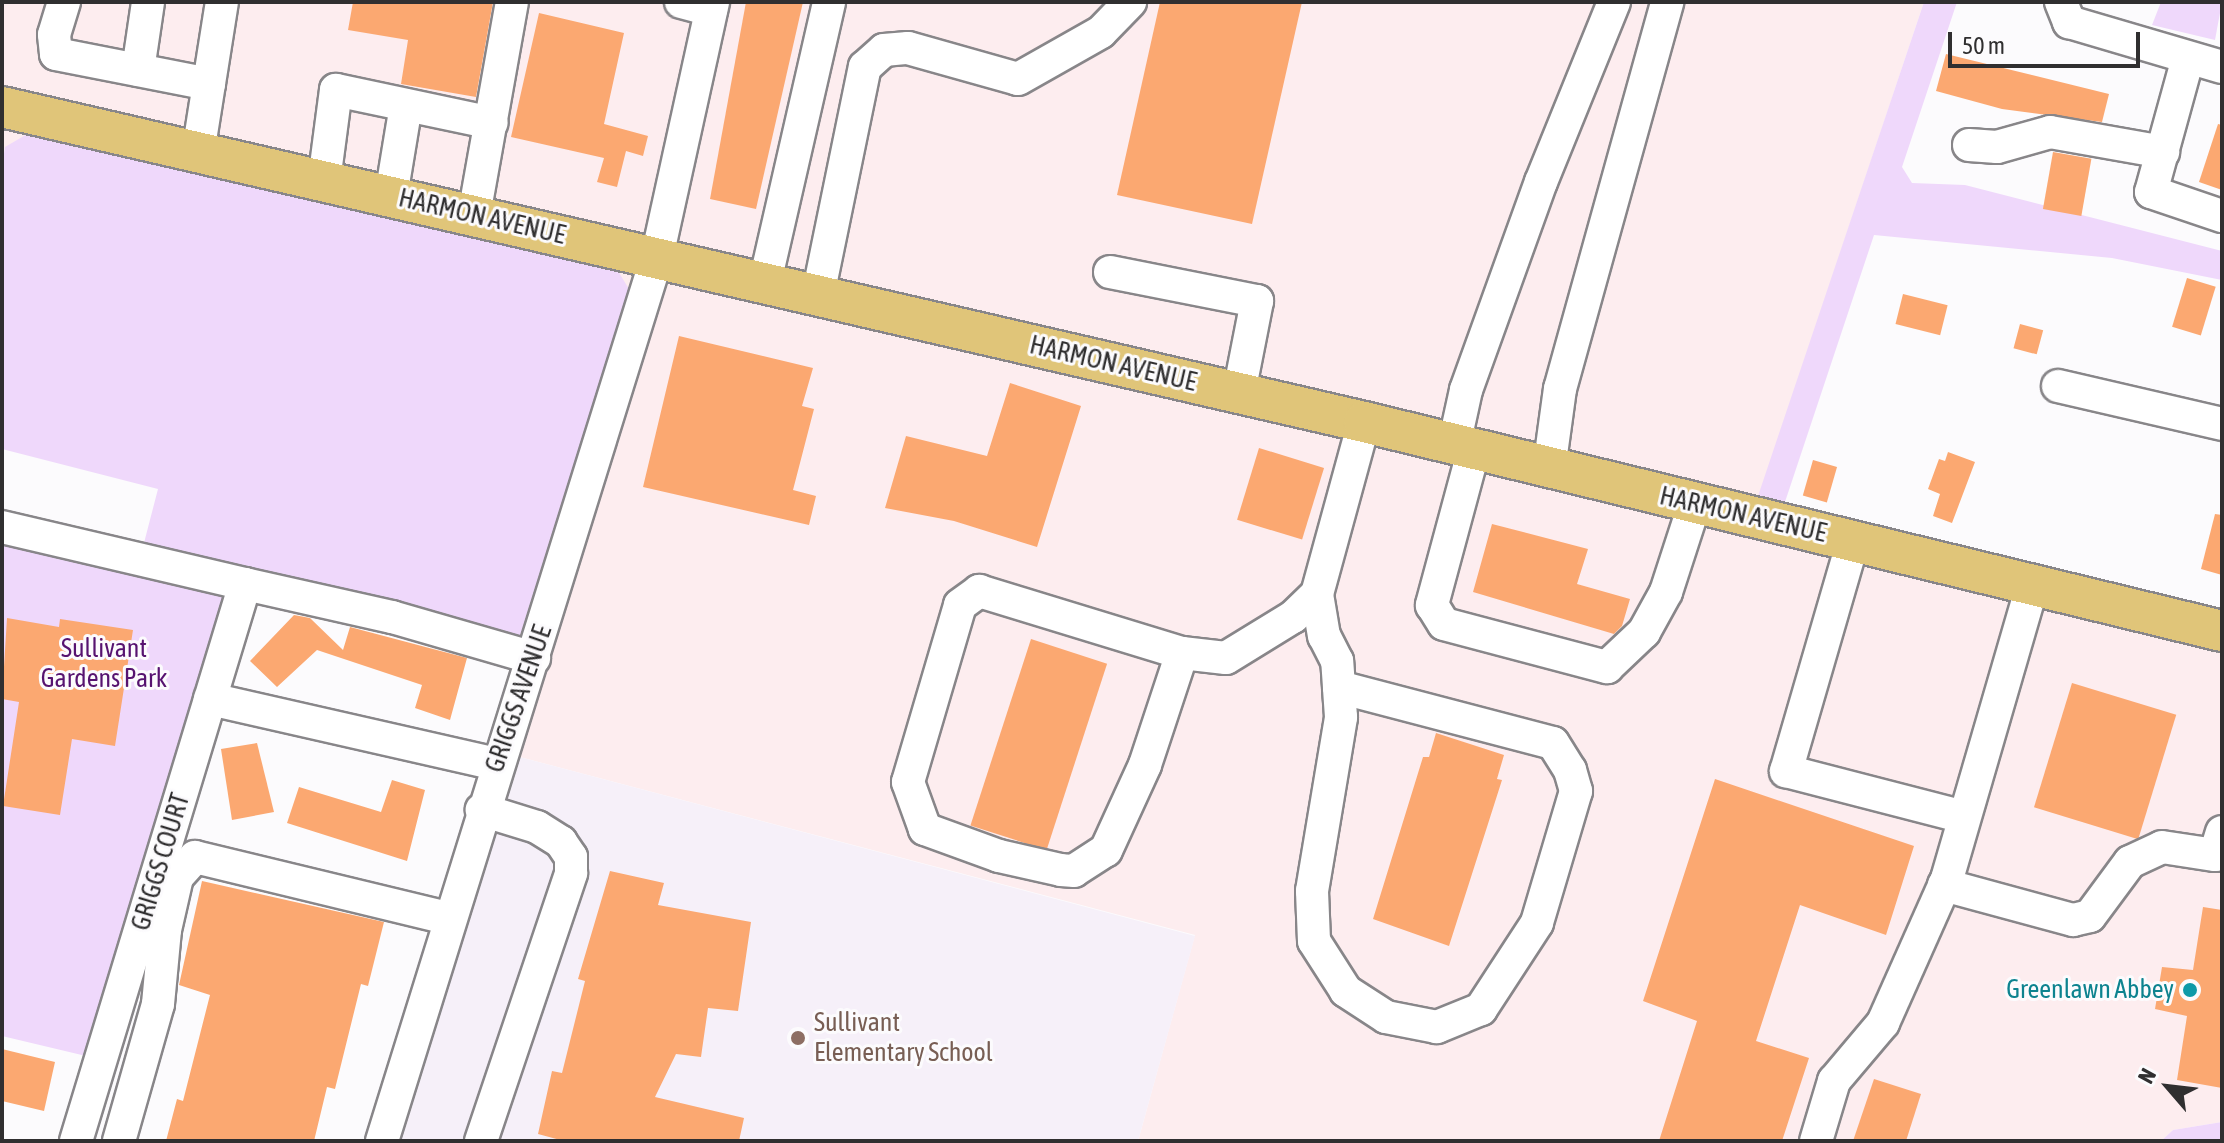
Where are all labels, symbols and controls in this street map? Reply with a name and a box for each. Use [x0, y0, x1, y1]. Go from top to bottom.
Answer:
scale bar [1952, 16, 2144, 66]
text: 50 m [1962, 32, 2005, 59]
street label: HARMON AVENUE [396, 183, 568, 251]
street label: HARMON AVENUE [1027, 330, 1199, 398]
street label: HARMON AVENUE [1657, 481, 1829, 549]
street label: GRIGGS AVENUE [479, 621, 559, 777]
park label: Sullivant Gardens Park [41, 633, 167, 694]
street label: GRIGGS COURT [125, 790, 197, 934]
place label: Greenlawn Abbey [2006, 974, 2174, 1006]
marker: Greenlawn Abbey [2181, 981, 2199, 999]
place label: Sullivant Elementary School [814, 1007, 993, 1068]
marker: Sullivant Elementary School [789, 1029, 807, 1047]
north arrow [2128, 1047, 2208, 1127]
text: N [2132, 1064, 2161, 1088]

